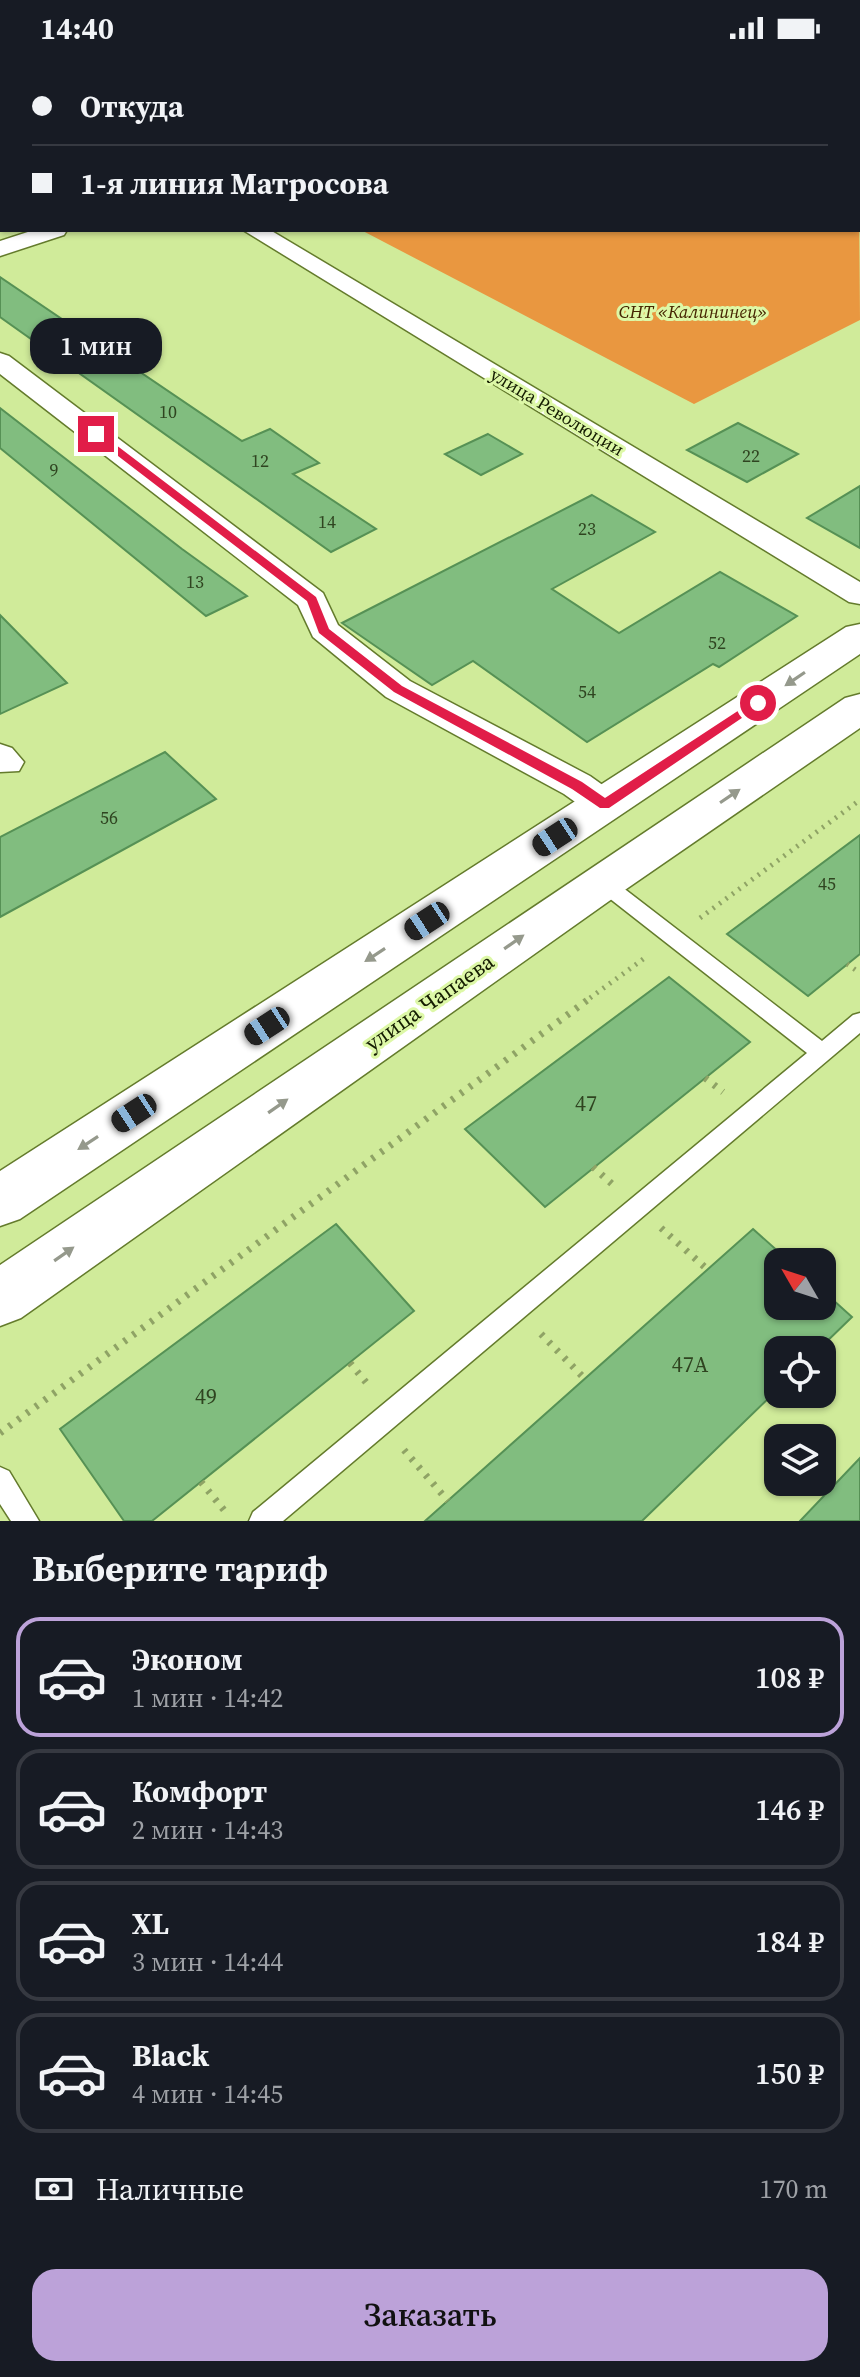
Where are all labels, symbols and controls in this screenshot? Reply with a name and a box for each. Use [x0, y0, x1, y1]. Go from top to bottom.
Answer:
text: 14:40 [40, 8, 114, 49]
text: Откуда [80, 86, 184, 127]
text: 1-я линия Матросова [80, 163, 389, 204]
park label: СНТ «Калининец» [619, 299, 767, 324]
callout: 1 мин [30, 318, 162, 374]
text: 1 мин [60, 328, 132, 364]
street label: улица Революции [486, 362, 629, 462]
house number: 10 [159, 399, 177, 424]
route end [78, 416, 114, 452]
house number: 22 [742, 443, 760, 468]
house number: 12 [251, 448, 269, 473]
house number: 9 [50, 457, 59, 482]
house number: 14 [318, 509, 336, 534]
house number: 23 [578, 516, 596, 541]
house number: 13 [186, 569, 204, 594]
house number: 52 [708, 630, 726, 655]
one-way arrow [784, 671, 806, 685]
house number: 54 [578, 679, 596, 704]
route start [740, 685, 776, 721]
one-way arrow [719, 789, 740, 804]
house number: 56 [100, 805, 118, 830]
car [528, 814, 582, 860]
house number: 45 [818, 871, 836, 896]
car [400, 898, 454, 944]
one-way arrow [504, 935, 525, 950]
street label: улица Чапаева [358, 946, 500, 1058]
one-way arrow [365, 947, 386, 962]
car [240, 1003, 294, 1049]
house number: 47 [575, 1088, 597, 1118]
car [107, 1090, 161, 1136]
one-way arrow [267, 1099, 288, 1114]
one-way arrow [77, 1136, 98, 1151]
one-way arrow [54, 1247, 75, 1262]
north arrow [764, 1248, 836, 1320]
map controls [764, 1248, 836, 1496]
button: locate [764, 1336, 836, 1408]
house number: 47А [672, 1349, 709, 1379]
house number: 49 [195, 1381, 217, 1411]
button: layers [764, 1424, 836, 1496]
text: Выберите тариф [32, 1544, 328, 1593]
text: Эконом [132, 1639, 243, 1680]
icon: car [36, 1641, 108, 1713]
text: 108 ₽ [755, 1657, 824, 1698]
text: 1 мин · 14:42 [132, 1680, 283, 1716]
text: Комфорт [132, 1771, 267, 1812]
icon: car [36, 1773, 108, 1845]
text: 146 ₽ [755, 1789, 824, 1830]
text: 2 мин · 14:43 [132, 1812, 283, 1848]
text: XL [132, 1903, 169, 1944]
icon: car [36, 1905, 108, 1977]
text: 184 ₽ [755, 1921, 824, 1962]
text: 3 мин · 14:44 [132, 1944, 283, 1980]
text: Black [132, 2035, 209, 2076]
icon: car [36, 2037, 108, 2109]
text: 150 ₽ [755, 2053, 824, 2094]
text: 4 мин · 14:45 [132, 2076, 283, 2112]
icon: cash [32, 2167, 76, 2211]
text: Наличные [96, 2169, 244, 2210]
text: 170 m [760, 2171, 828, 2207]
button: Заказать [32, 2269, 828, 2361]

